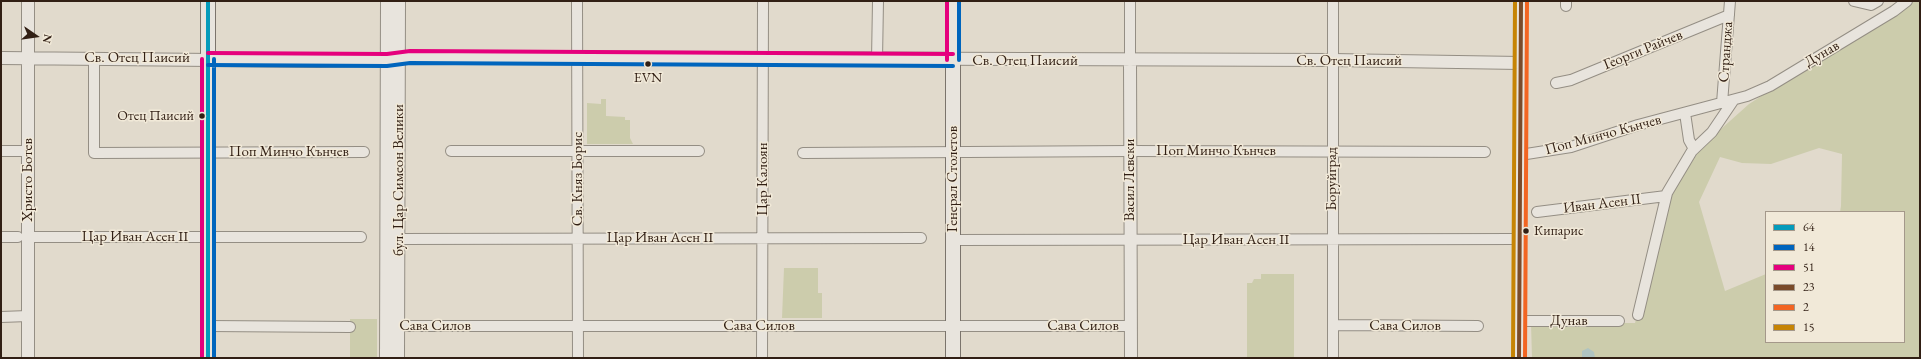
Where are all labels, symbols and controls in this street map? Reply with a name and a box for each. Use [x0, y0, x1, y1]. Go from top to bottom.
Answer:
north arrow [16, 16, 56, 56]
street label: Странджа [1715, 21, 1737, 83]
street label: Георги Райчев [1601, 26, 1685, 74]
text: N [40, 33, 56, 45]
street label: Дунав [1801, 37, 1843, 71]
street label: Св. Отец Паисий [84, 49, 190, 67]
street label: Св. Отец Паисий [972, 52, 1078, 70]
street label: Св. Отец Паисий [1296, 52, 1402, 70]
marker: EVN [643, 59, 653, 69]
place label: EVN [634, 70, 662, 86]
street label: бул. Цар Симеон Велики [390, 104, 408, 256]
place label: Отец Паисий [117, 108, 194, 124]
marker: Отец Паисий [197, 111, 207, 121]
street label: Поп Минчо Кънчев [1543, 111, 1663, 159]
street label: Генерал Столетов [944, 126, 962, 232]
street label: Св. Княз Борис [569, 132, 587, 226]
street label: Христо Ботев [19, 138, 37, 222]
street label: Васил Левски [1121, 139, 1139, 221]
street label: Цар Калоян [754, 142, 772, 216]
street label: Поп Минчо Кънчев [1156, 142, 1276, 160]
street label: Поп Минчо Кънчев [229, 143, 349, 161]
street label: Боруйград [1323, 147, 1341, 211]
street label: Иван Асен ІІ [1562, 190, 1642, 218]
legend [1765, 211, 1905, 343]
text: 64 [1803, 219, 1815, 235]
place label: Кипарис [1534, 223, 1584, 239]
marker: Кипарис [1521, 226, 1531, 236]
street label: Цар Иван Асен II [82, 228, 188, 246]
street label: Цар Иван Асен II [607, 229, 713, 247]
street label: Цар Иван Асен II [1183, 231, 1289, 249]
text: 14 [1803, 239, 1815, 255]
text: 51 [1803, 259, 1815, 275]
text: 23 [1803, 279, 1815, 295]
text: 2 [1803, 299, 1809, 315]
street label: Дунав [1550, 312, 1588, 330]
street label: Сава Силов [399, 317, 471, 335]
street label: Сава Силов [723, 317, 795, 335]
street label: Сава Силов [1047, 317, 1119, 335]
street label: Сава Силов [1369, 317, 1441, 335]
text: 15 [1803, 319, 1815, 335]

